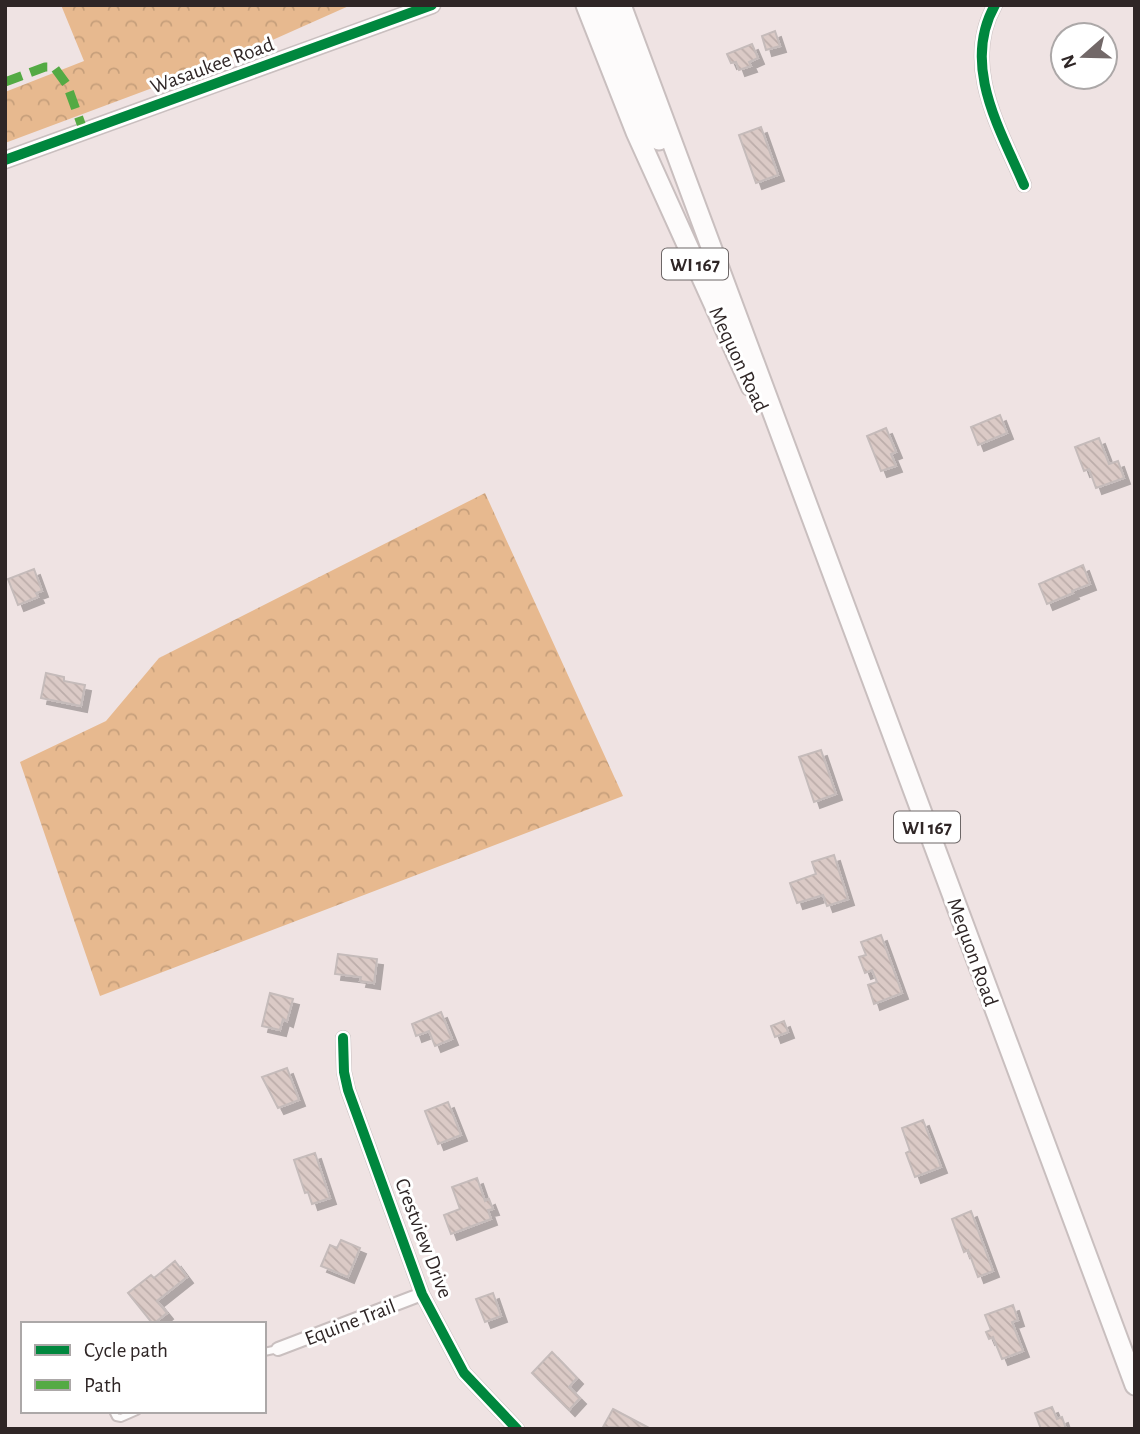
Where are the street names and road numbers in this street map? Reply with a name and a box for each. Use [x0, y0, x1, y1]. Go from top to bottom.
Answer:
street label: Wasaukee Road [148, 33, 277, 97]
road number: WI 167 [662, 248, 728, 280]
street label: Mequon Road [705, 303, 772, 415]
road number: WI 167 [894, 812, 960, 842]
street label: Mequon Road [943, 895, 1002, 1009]
street label: Crestview Drive [391, 1175, 456, 1301]
street label: Equine Trail [302, 1296, 399, 1349]

